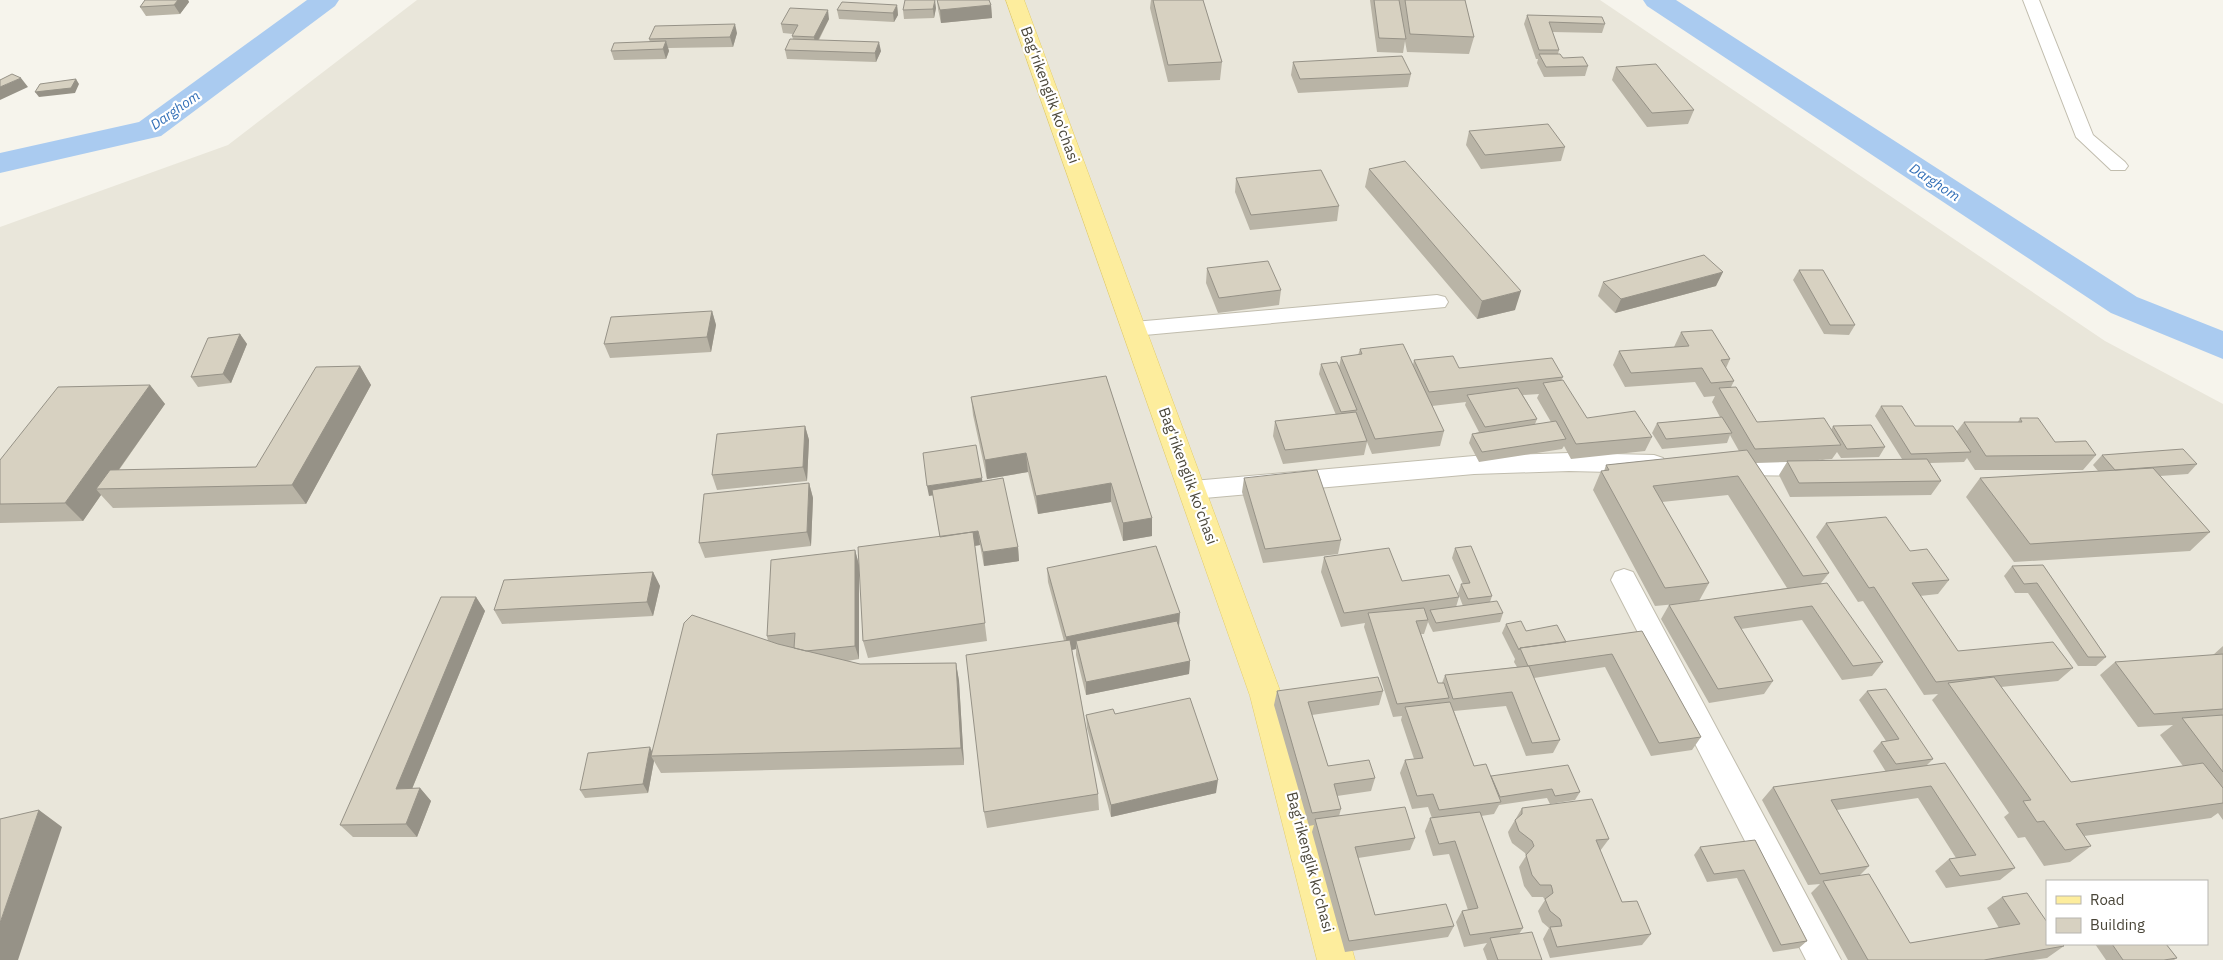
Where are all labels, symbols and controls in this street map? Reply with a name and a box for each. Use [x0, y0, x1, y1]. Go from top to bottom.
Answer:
street label: Bag'rikenglik ko'chasi [1017, 24, 1084, 166]
water label: Darghоm [147, 86, 203, 134]
water label: Darghоm [1906, 159, 1964, 205]
street label: Bag'rikenglik ko'chasi [1155, 405, 1222, 547]
street label: Bag'rikenglik ko'chasi [1283, 790, 1338, 934]
legend [2046, 880, 2208, 945]
text: Road [2090, 890, 2125, 909]
text: Building [2090, 915, 2145, 934]

